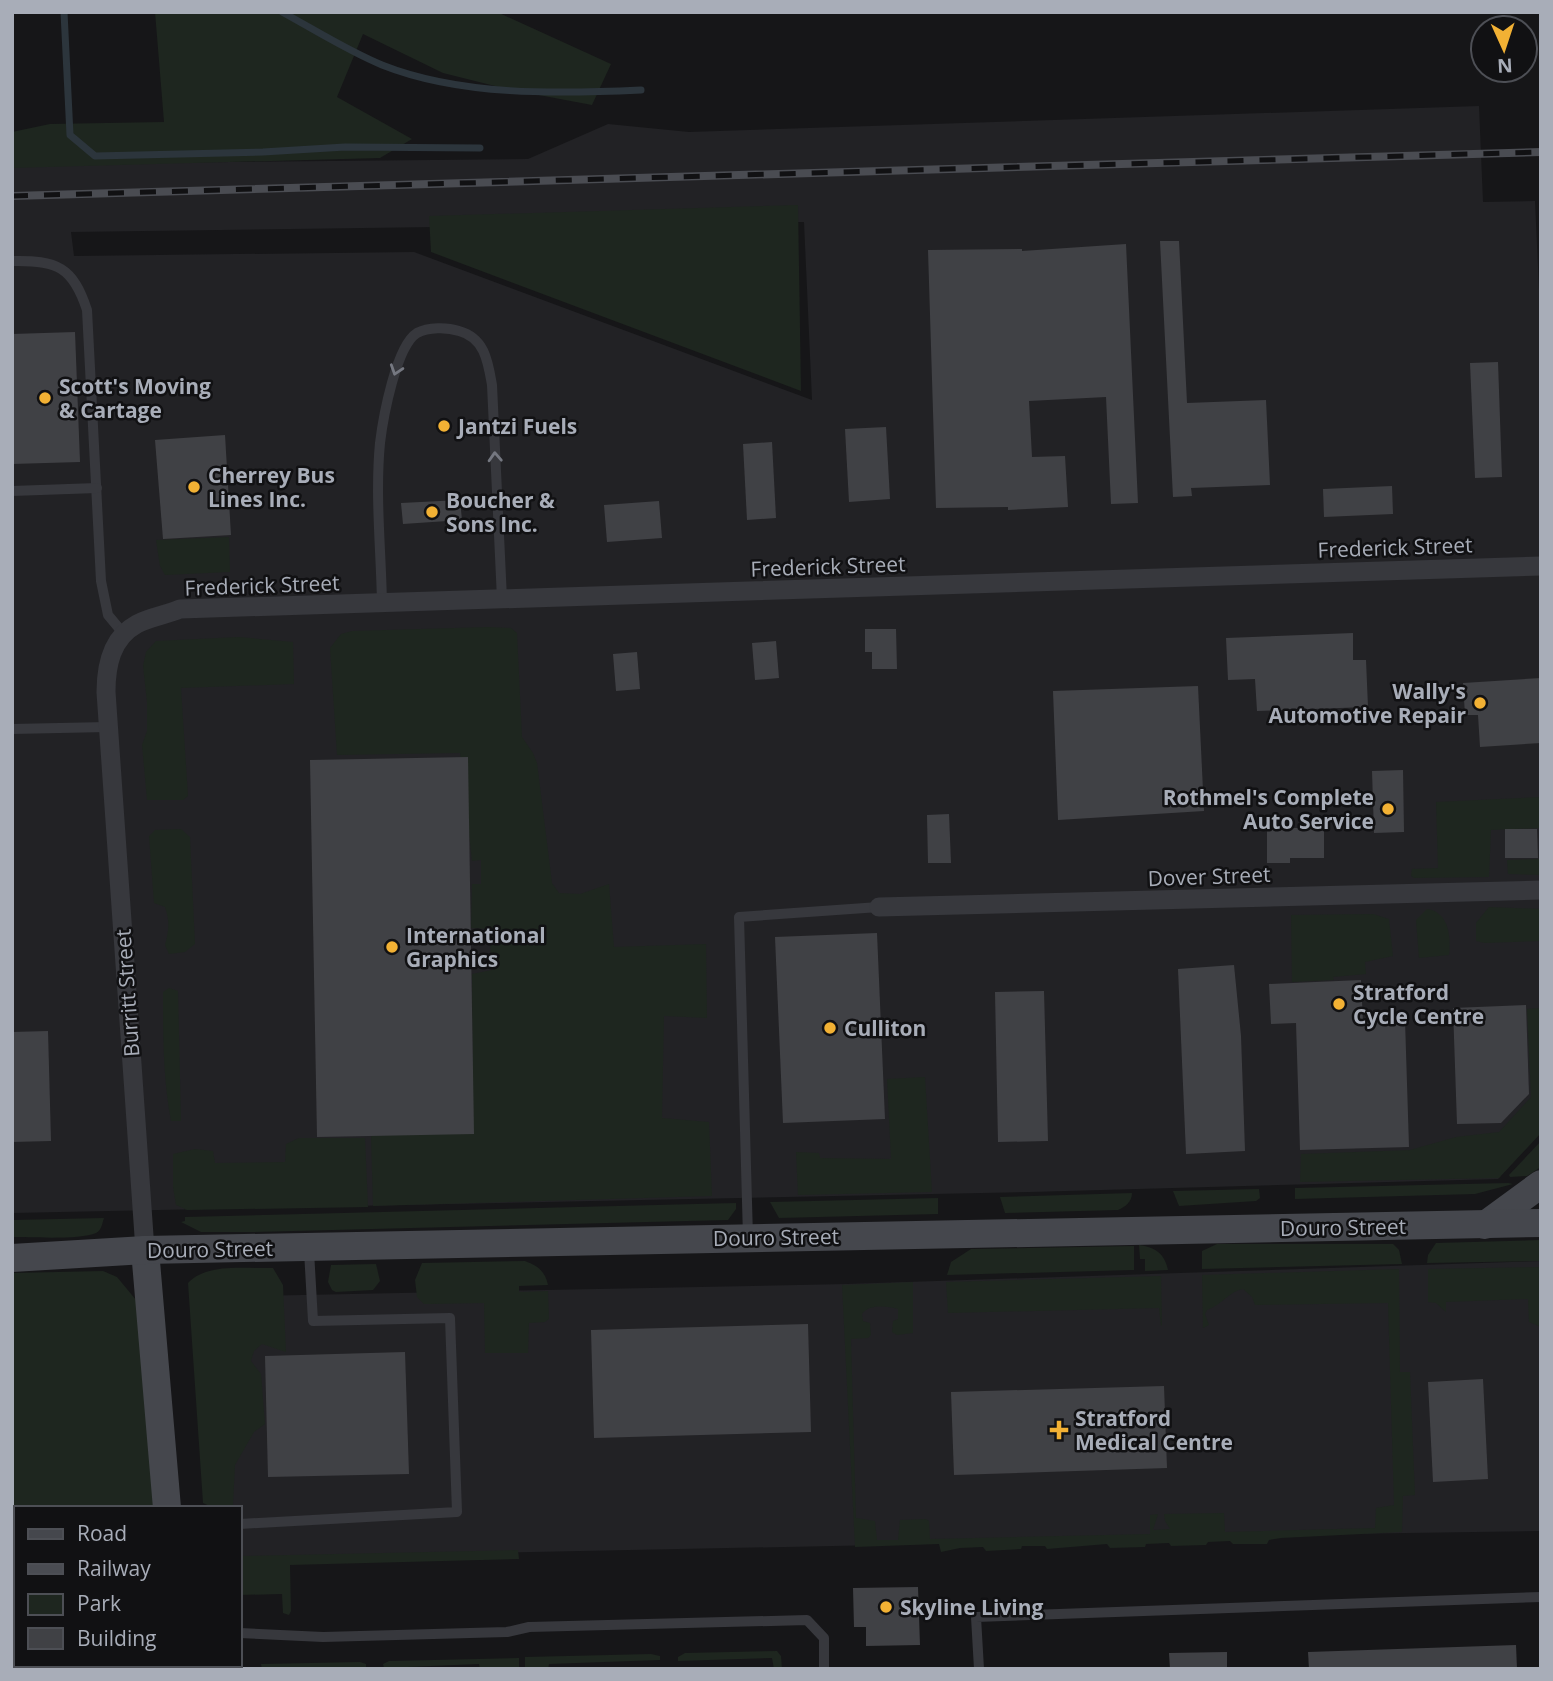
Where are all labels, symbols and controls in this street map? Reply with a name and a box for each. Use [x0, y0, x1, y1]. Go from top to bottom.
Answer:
north arrow [1469, 14, 1539, 84]
text: N [1496, 53, 1513, 79]
one-way arrow [390, 363, 404, 376]
place label: Scott's Moving & Cartage [59, 372, 211, 424]
marker: Scott's Moving & Cartage [37, 390, 53, 406]
place label: Jantzi Fuels [456, 412, 577, 440]
marker: Jantzi Fuels [436, 418, 452, 434]
one-way arrow [488, 452, 503, 463]
place label: Cherrey Bus Lines Inc. [208, 461, 335, 513]
marker: Cherrey Bus Lines Inc. [186, 479, 202, 495]
place label: Boucher & Sons Inc. [446, 486, 555, 538]
marker: Boucher & Sons Inc. [424, 504, 440, 520]
street label: Frederick Street [1317, 530, 1473, 564]
street label: Frederick Street [750, 549, 906, 583]
street label: Frederick Street [184, 568, 340, 602]
place label: Wally's Automotive Repair [1268, 677, 1466, 729]
marker: Wally's Automotive Repair [1472, 695, 1488, 711]
place label: Rothmel's Complete Auto Service [1163, 783, 1374, 835]
marker: Rothmel's Complete Auto Service [1380, 801, 1396, 817]
street label: Dover Street [1147, 860, 1271, 892]
place label: International Graphics [406, 921, 546, 973]
street label: Burritt Street [109, 928, 145, 1058]
marker: International Graphics [384, 939, 400, 955]
place label: Stratford Cycle Centre [1353, 978, 1484, 1030]
marker: Stratford Cycle Centre [1331, 996, 1347, 1012]
place label: Culliton [844, 1014, 926, 1042]
marker: Culliton [822, 1020, 838, 1036]
street label: Douro Street [1280, 1212, 1406, 1242]
street label: Douro Street [713, 1222, 839, 1252]
street label: Douro Street [147, 1234, 273, 1264]
place label: Stratford Medical Centre [1075, 1404, 1233, 1456]
marker: Stratford Medical Centre [1049, 1420, 1069, 1440]
legend [14, 1506, 242, 1667]
text: Road [77, 1519, 127, 1547]
text: Railway [77, 1554, 151, 1582]
text: Park [77, 1589, 121, 1617]
place label: Skyline Living [900, 1593, 1043, 1621]
marker: Skyline Living [878, 1599, 894, 1615]
text: Building [77, 1624, 156, 1652]

